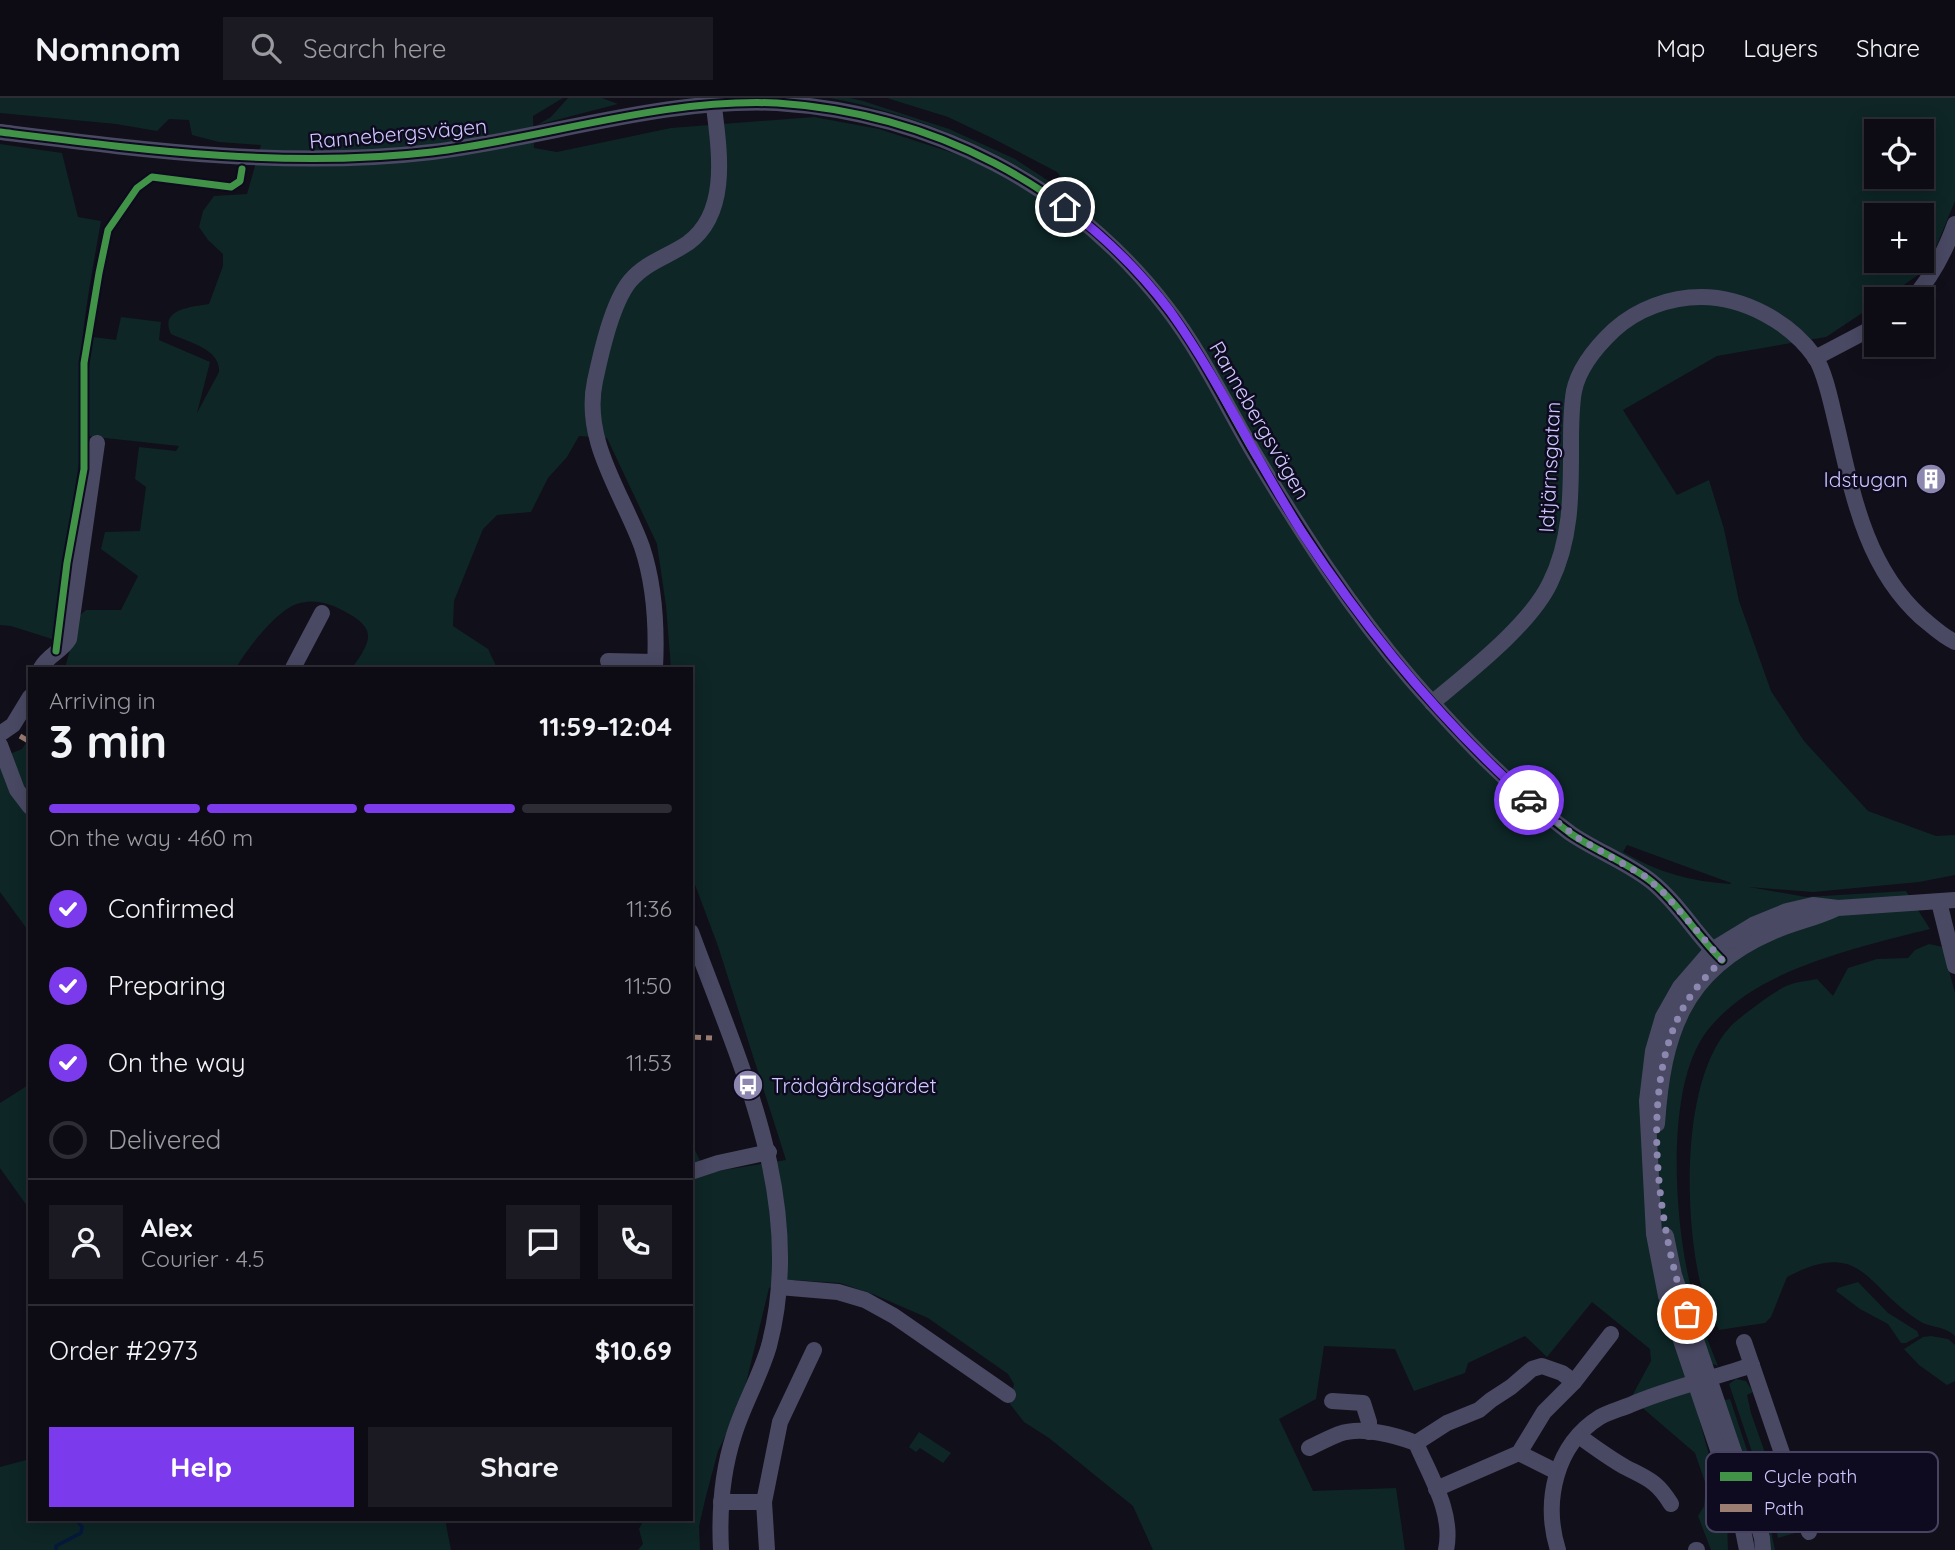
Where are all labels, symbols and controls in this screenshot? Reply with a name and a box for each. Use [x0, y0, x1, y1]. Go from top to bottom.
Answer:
search box [223, 17, 713, 80]
text: Nomnom [35, 28, 181, 69]
icon: search [247, 29, 285, 67]
text: Search here [303, 32, 447, 65]
text: Map [1656, 33, 1705, 63]
text: Layers [1743, 33, 1818, 63]
text: Share [1856, 33, 1920, 63]
street label: Rannebergsvägen [308, 112, 488, 154]
map controls [1864, 119, 1934, 357]
button: locate [1864, 119, 1934, 189]
pin [1035, 177, 1095, 237]
icon: home [1046, 188, 1084, 226]
button: + [1864, 203, 1934, 273]
button: − [1864, 287, 1934, 357]
street label: Rannebergsvägen [1204, 336, 1316, 504]
street label: Idtjärnsgatan [1533, 401, 1565, 533]
building icon: Idstugan [1914, 462, 1948, 496]
place label: Idstugan [1823, 466, 1908, 492]
text: Arriving in [49, 686, 156, 715]
text: 11:59–12:04 [539, 710, 672, 743]
text: 3 min [49, 712, 167, 770]
courier [1494, 765, 1564, 835]
icon: car [1510, 781, 1548, 819]
text: On the way · 460 m [49, 823, 253, 852]
icon: check [49, 890, 87, 928]
text: Confirmed [108, 892, 235, 925]
text: 11:36 [626, 894, 672, 923]
icon: check [49, 967, 87, 1005]
text: Preparing [108, 969, 226, 1002]
text: 11:50 [624, 971, 672, 1000]
icon: check [49, 1044, 87, 1082]
text: On the way [108, 1046, 246, 1079]
text: 11:53 [626, 1048, 672, 1077]
bus stop icon: Trädgårdsgärdet [731, 1068, 765, 1102]
place label: Trädgårdsgärdet [771, 1072, 937, 1098]
text: Delivered [108, 1123, 221, 1156]
button: person [49, 1205, 123, 1279]
button: chat [506, 1205, 580, 1279]
button: phone [598, 1205, 672, 1279]
text: Alex [141, 1211, 192, 1244]
text: Courier · 4.5 [141, 1244, 265, 1273]
pin [1657, 1284, 1717, 1344]
icon: bag [1668, 1295, 1706, 1333]
text: Order #2973 [49, 1334, 198, 1367]
text: $10.69 [595, 1334, 672, 1367]
button: Help [49, 1427, 354, 1507]
button: Share [368, 1427, 672, 1507]
legend [1706, 1452, 1938, 1532]
text: Cycle path [1764, 1464, 1857, 1488]
text: Path [1764, 1496, 1804, 1520]

